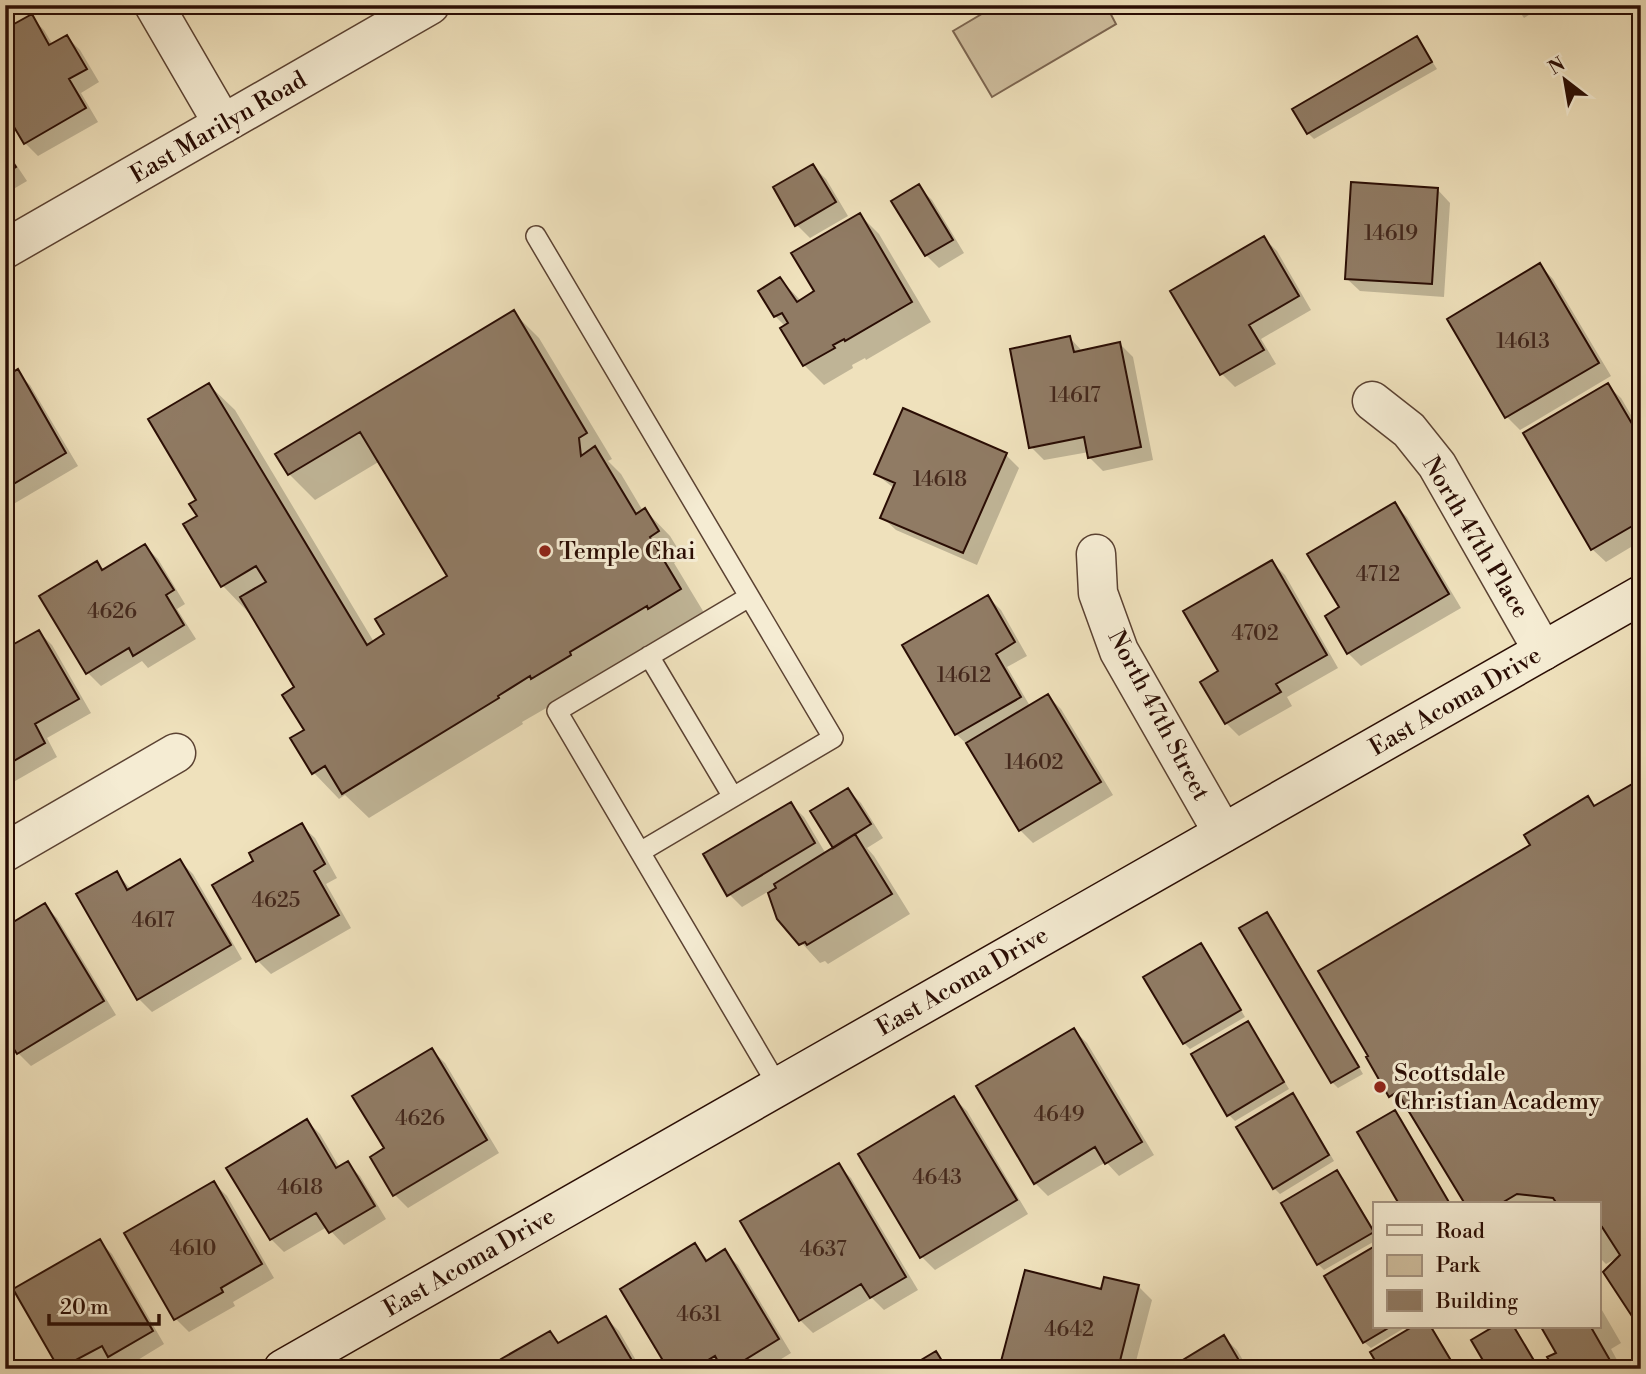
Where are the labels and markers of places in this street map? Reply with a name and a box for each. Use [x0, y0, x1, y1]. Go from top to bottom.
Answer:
place label: Temple Chai [559, 537, 696, 567]
marker: Temple Chai [537, 543, 553, 559]
place label: Scottsdale Christian Academy [1394, 1059, 1601, 1117]
marker: Scottsdale Christian Academy [1372, 1079, 1388, 1095]

